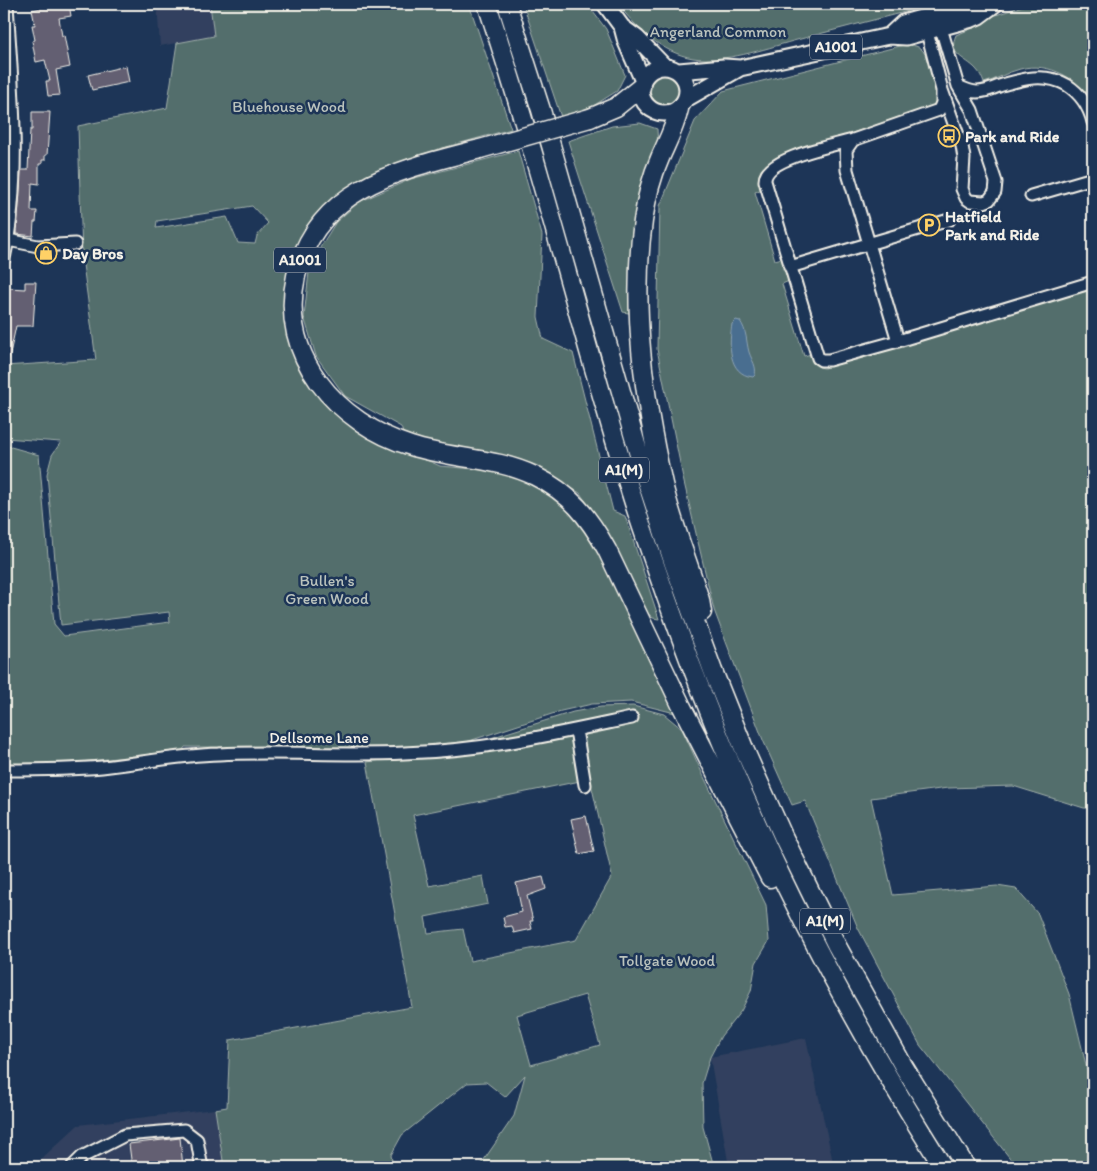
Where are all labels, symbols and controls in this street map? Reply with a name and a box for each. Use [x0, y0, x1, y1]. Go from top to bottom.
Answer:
park label: Angerland Common [650, 22, 786, 41]
road number: A1001 [810, 34, 862, 60]
park label: Bluehouse Wood [232, 97, 346, 116]
bus stop icon: Park and Ride [937, 124, 961, 148]
place label: Park and Ride [965, 127, 1060, 146]
place label: Hatfield Park and Ride [945, 207, 1040, 244]
parking icon: Hatfield Park and Ride [917, 213, 941, 237]
shop icon: Day Bros [34, 241, 58, 265]
place label: Day Bros [62, 244, 123, 264]
road number: A1001 [274, 248, 326, 272]
road number: A1(M) [599, 458, 649, 482]
park label: Bullen's Green Wood [285, 571, 369, 608]
street label: Dellsome Lane [269, 728, 369, 747]
road number: A1(M) [800, 908, 850, 934]
park label: Tollgate Wood [619, 951, 715, 970]

